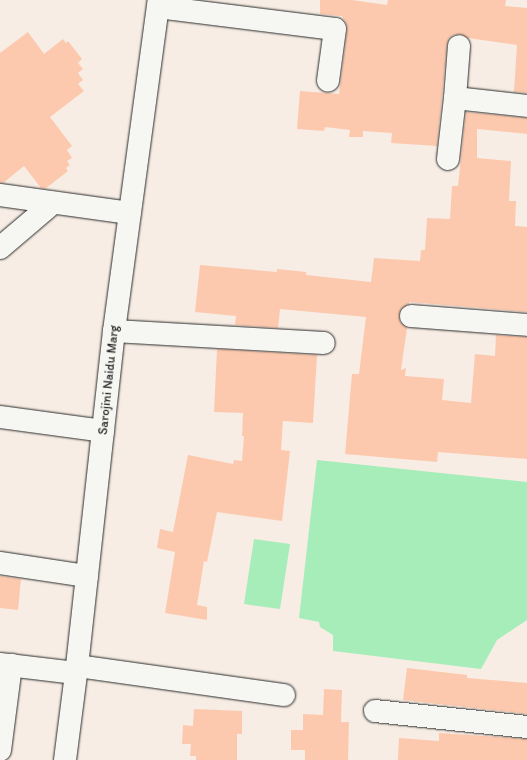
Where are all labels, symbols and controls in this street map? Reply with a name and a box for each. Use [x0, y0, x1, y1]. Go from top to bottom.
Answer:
street label: Sarojini Naidu Marg [95, 324, 123, 436]

